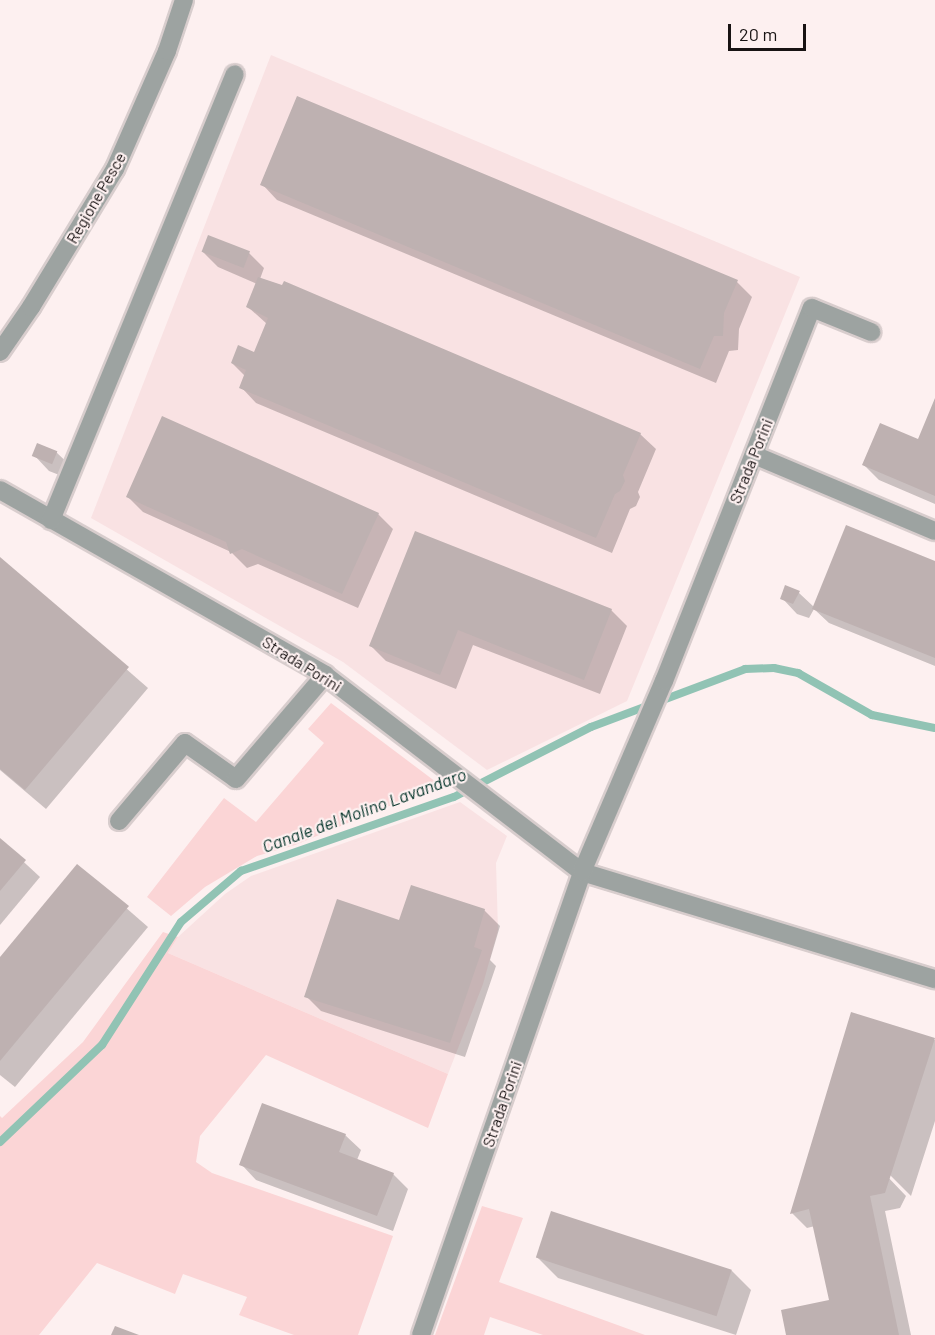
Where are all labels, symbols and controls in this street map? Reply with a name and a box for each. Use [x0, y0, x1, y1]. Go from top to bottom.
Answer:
scale bar [731, 12, 809, 50]
text: 20 m [739, 23, 777, 45]
street label: Regione Pesce [62, 149, 130, 247]
street label: Strada Porini [725, 416, 777, 506]
street label: Strada Porini [259, 632, 345, 696]
water label: Canale del Molino Lavandaro [259, 763, 469, 857]
street label: Strada Porini [478, 1058, 526, 1150]

